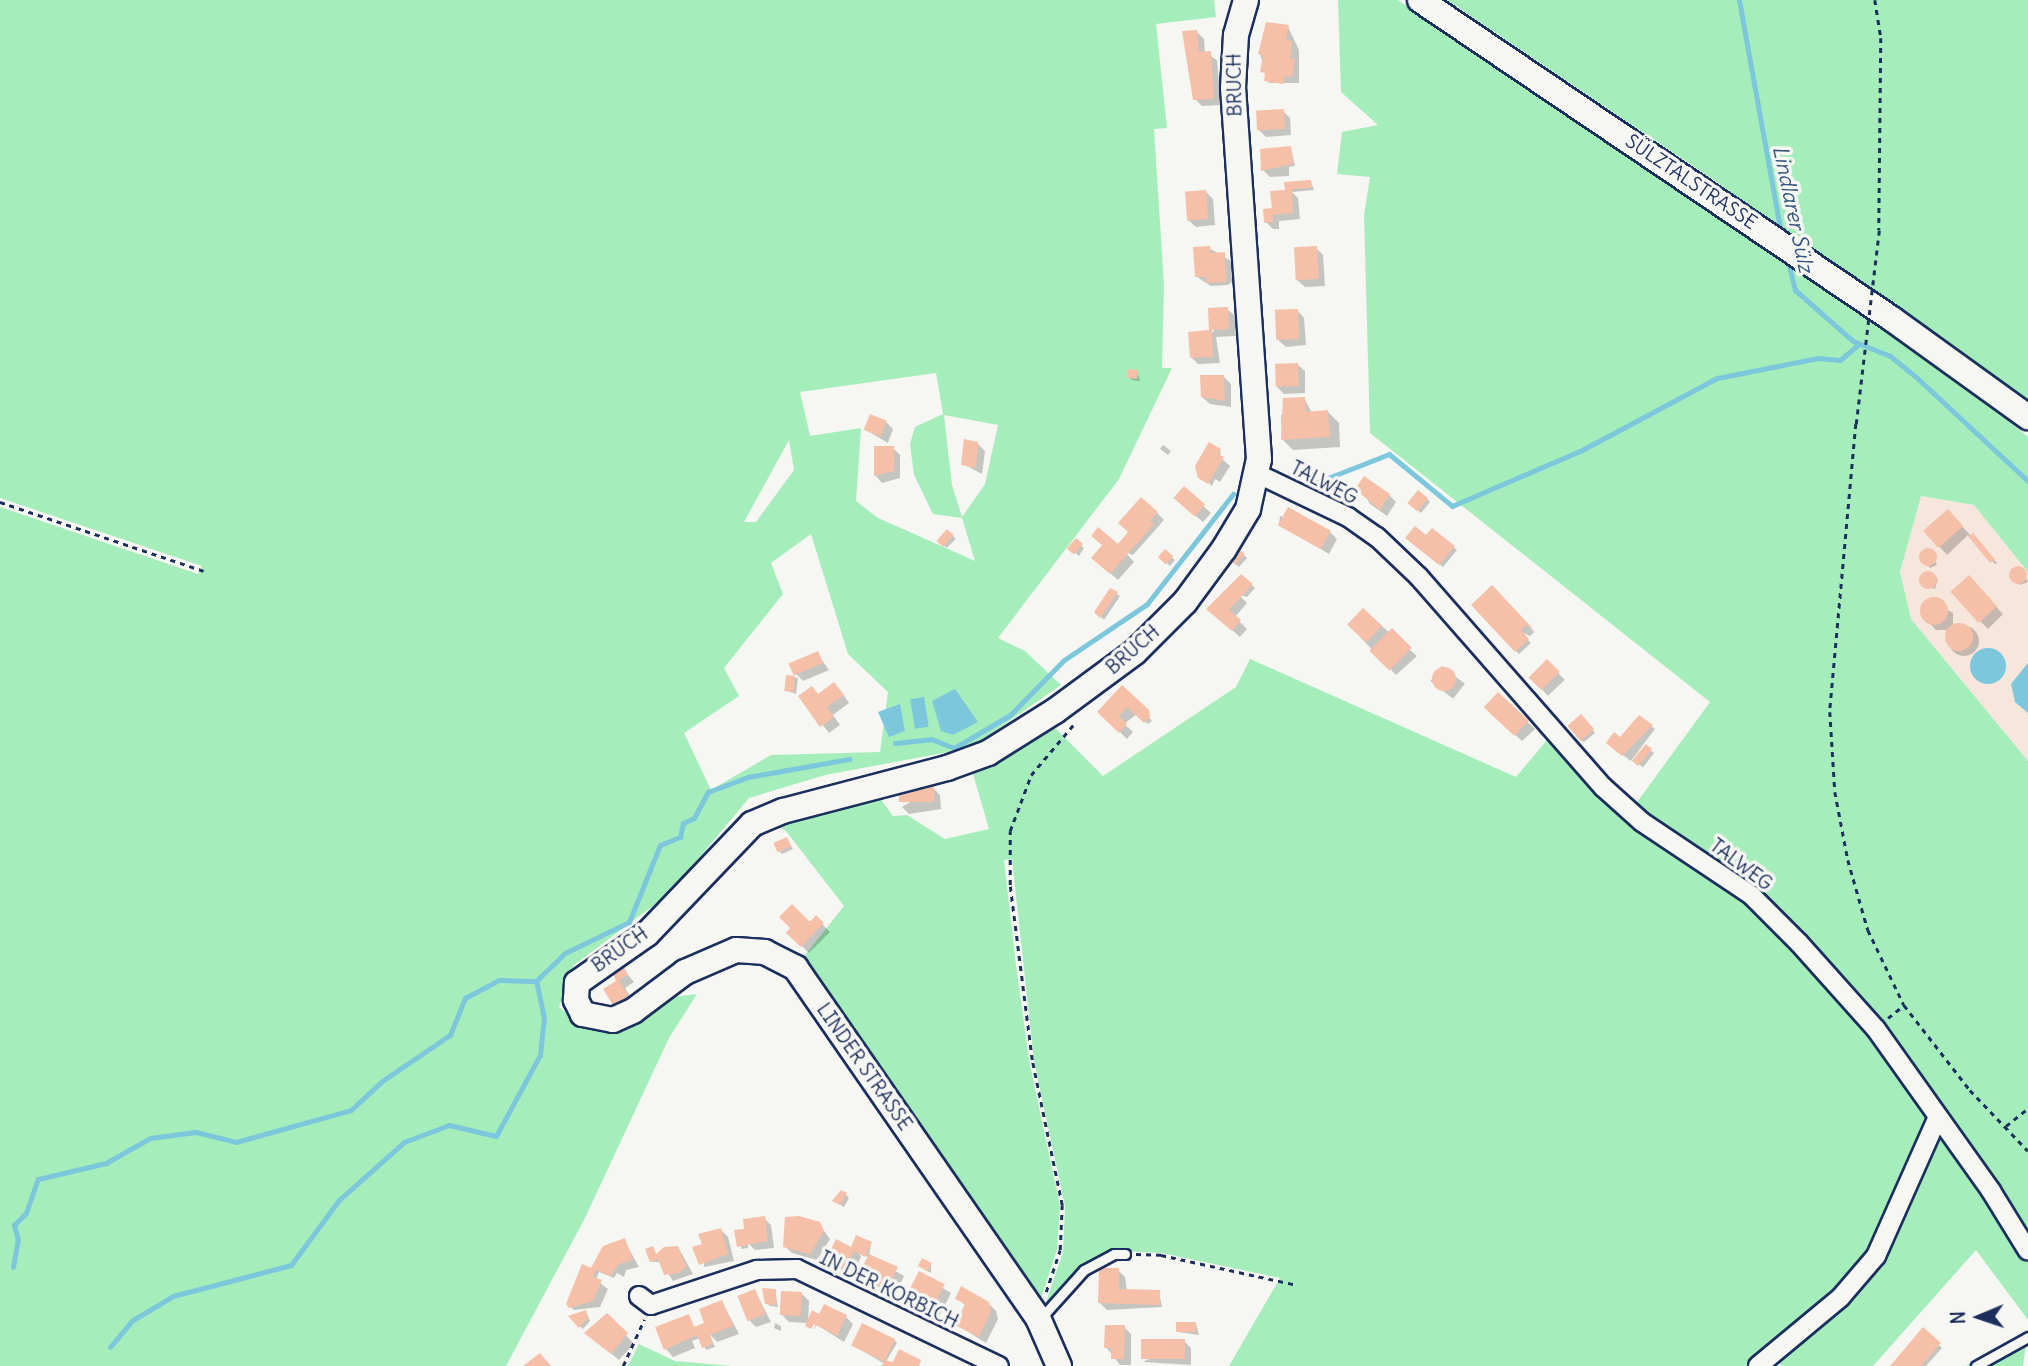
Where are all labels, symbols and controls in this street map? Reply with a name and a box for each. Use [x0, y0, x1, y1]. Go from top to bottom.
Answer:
street label: BRUCH [1223, 53, 1247, 117]
street label: SÜLZTALSTRASSE [1621, 130, 1761, 234]
water label: Lindlarer Sülz [1767, 143, 1819, 275]
street label: TALWEG [1287, 456, 1361, 510]
street label: BRUCH [1102, 621, 1164, 679]
street label: TALWEG [1705, 834, 1777, 896]
street label: BRUCH [587, 922, 653, 978]
street label: LINDER STRASSE [812, 999, 916, 1135]
street label: IN DER KORBICH [816, 1247, 962, 1333]
north arrow [1944, 1282, 2014, 1352]
text: N [1946, 1311, 1970, 1325]

